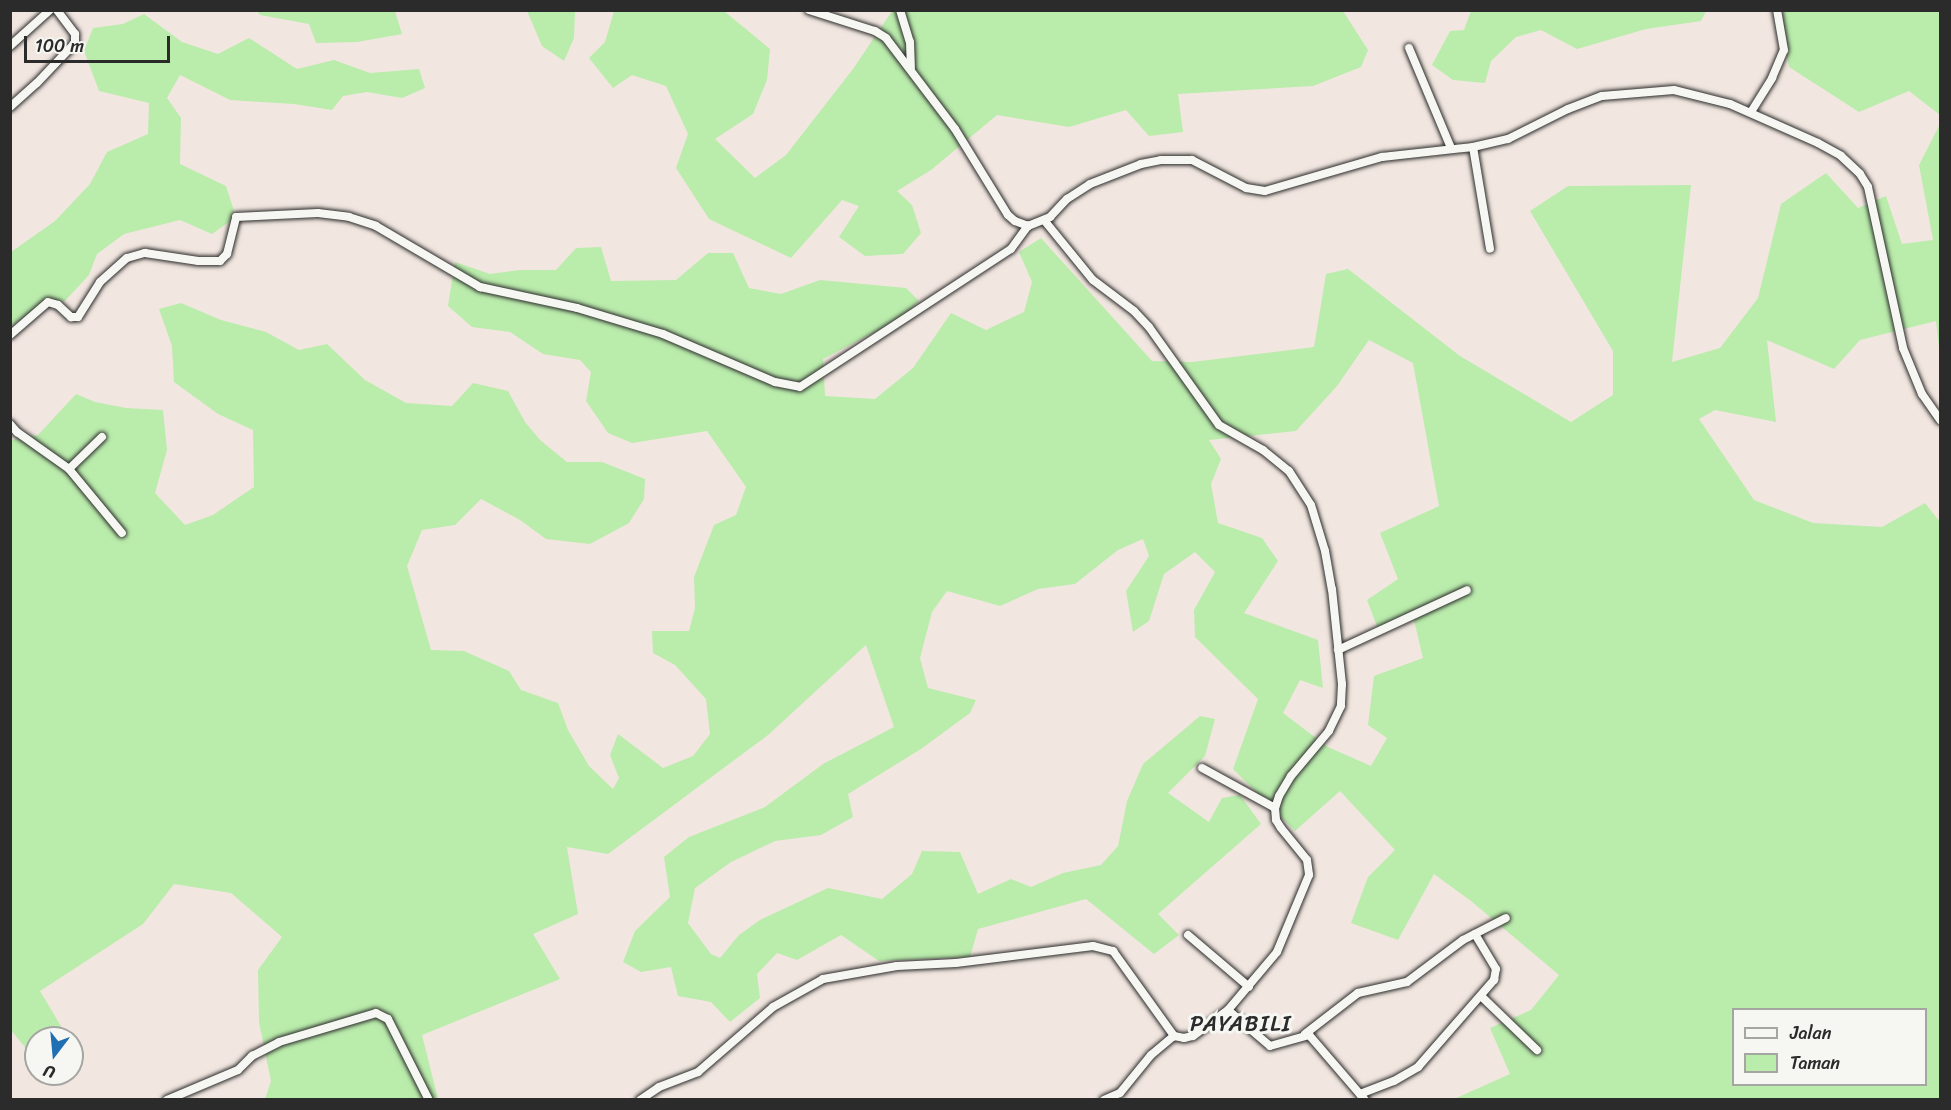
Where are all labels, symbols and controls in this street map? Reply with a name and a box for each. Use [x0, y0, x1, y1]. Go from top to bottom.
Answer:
scale bar [27, 24, 172, 62]
text: 100 m [35, 30, 84, 62]
legend [1732, 1008, 1927, 1086]
district label: PAYABILI [1191, 1011, 1291, 1037]
text: Jalan [1790, 1017, 1831, 1049]
north arrow [24, 1026, 84, 1086]
text: Taman [1790, 1047, 1840, 1079]
text: U [40, 1056, 59, 1087]

